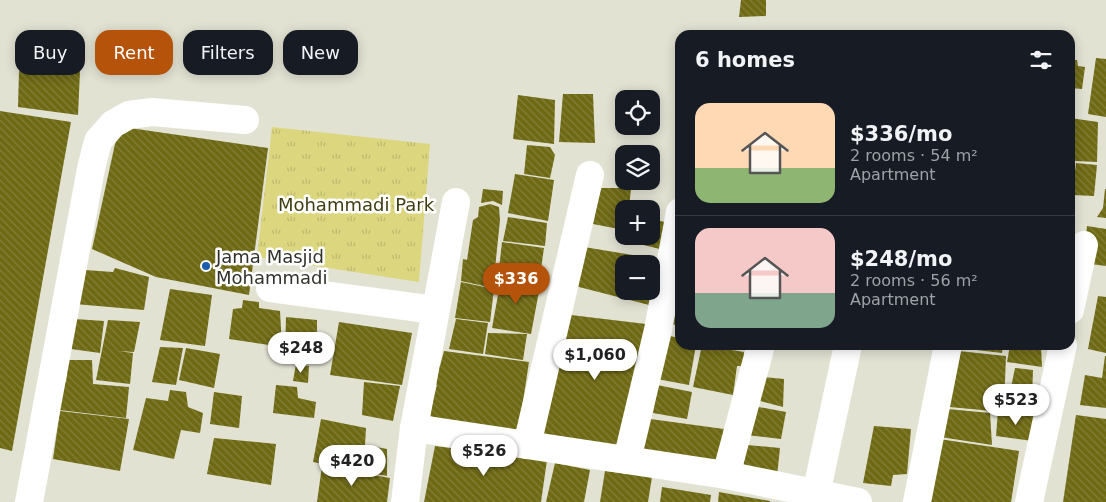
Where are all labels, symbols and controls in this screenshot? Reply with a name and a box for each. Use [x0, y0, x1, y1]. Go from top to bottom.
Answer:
chip: Buy [15, 30, 85, 75]
chip: Rent [95, 30, 173, 75]
chip: Filters [183, 30, 273, 75]
chip: New [283, 30, 358, 75]
icon: filters [1027, 46, 1055, 74]
text: 6 homes [695, 48, 795, 72]
map controls [615, 90, 660, 300]
button: locate [615, 90, 660, 135]
text: $336/mo [850, 122, 952, 146]
icon: home [735, 123, 795, 183]
button: layers [615, 145, 660, 190]
text: 2 rooms · 54 m² [850, 146, 978, 165]
text: Apartment [850, 165, 936, 184]
park label: Mohammadi Park [278, 194, 435, 215]
button: + [615, 200, 660, 245]
place label: Jama Masjid Mohammadi [215, 246, 328, 288]
text: $248/mo [850, 247, 952, 271]
icon: home [735, 248, 795, 308]
button: − [615, 255, 660, 300]
marker: Jama Masjid Mohammadi [200, 260, 212, 272]
pin: $336 [486, 262, 546, 305]
text: $336 [494, 269, 538, 288]
text: 2 rooms · 56 m² [850, 271, 978, 290]
text: Apartment [850, 290, 936, 309]
pin: $248 [271, 332, 331, 374]
text: $248 [279, 338, 323, 357]
pin: $1,060 [554, 338, 636, 381]
text: $1,060 [564, 345, 626, 364]
pin: $523 [986, 384, 1046, 426]
text: $523 [994, 390, 1038, 409]
pin: $526 [454, 434, 514, 477]
text: $526 [462, 441, 506, 460]
pin: $420 [322, 444, 382, 487]
text: $420 [330, 451, 374, 470]

